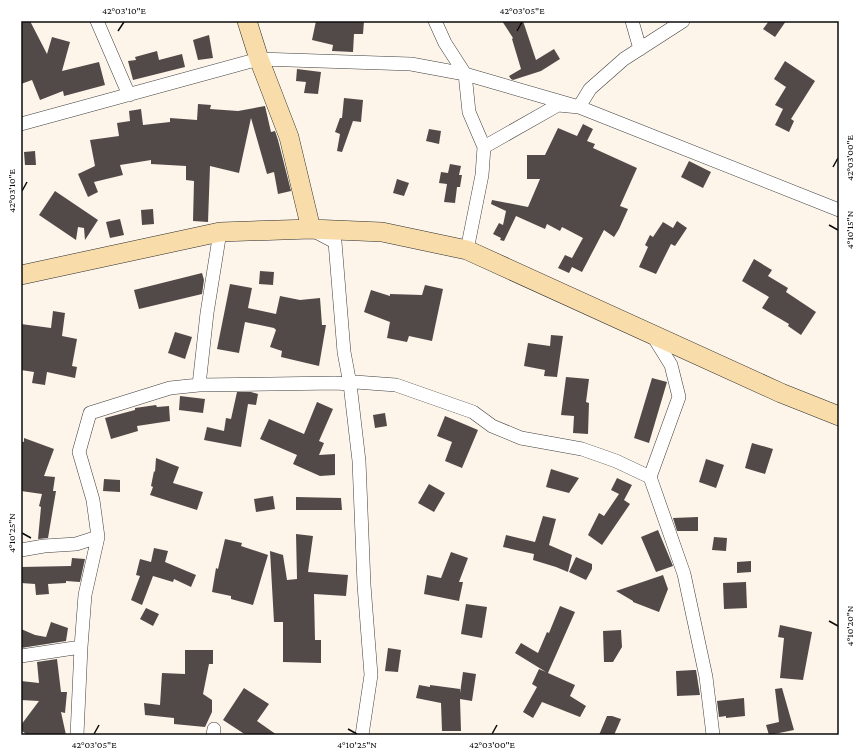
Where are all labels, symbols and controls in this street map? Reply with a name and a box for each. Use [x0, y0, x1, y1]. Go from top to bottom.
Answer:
text: 42°03'10"E [102, 5, 147, 16]
text: 42°03'05"E [499, 5, 545, 16]
text: 42°03'00"E [844, 134, 855, 181]
text: 42°03'10"E [6, 168, 17, 213]
text: 4°10'15"N [844, 210, 855, 249]
text: 4°10'25"N [6, 513, 17, 553]
text: 4°10'20"N [844, 605, 855, 646]
text: 42°03'05"E [71, 739, 117, 750]
text: 4°10'25"N [337, 739, 377, 750]
text: 42°03'00"E [469, 739, 516, 750]

